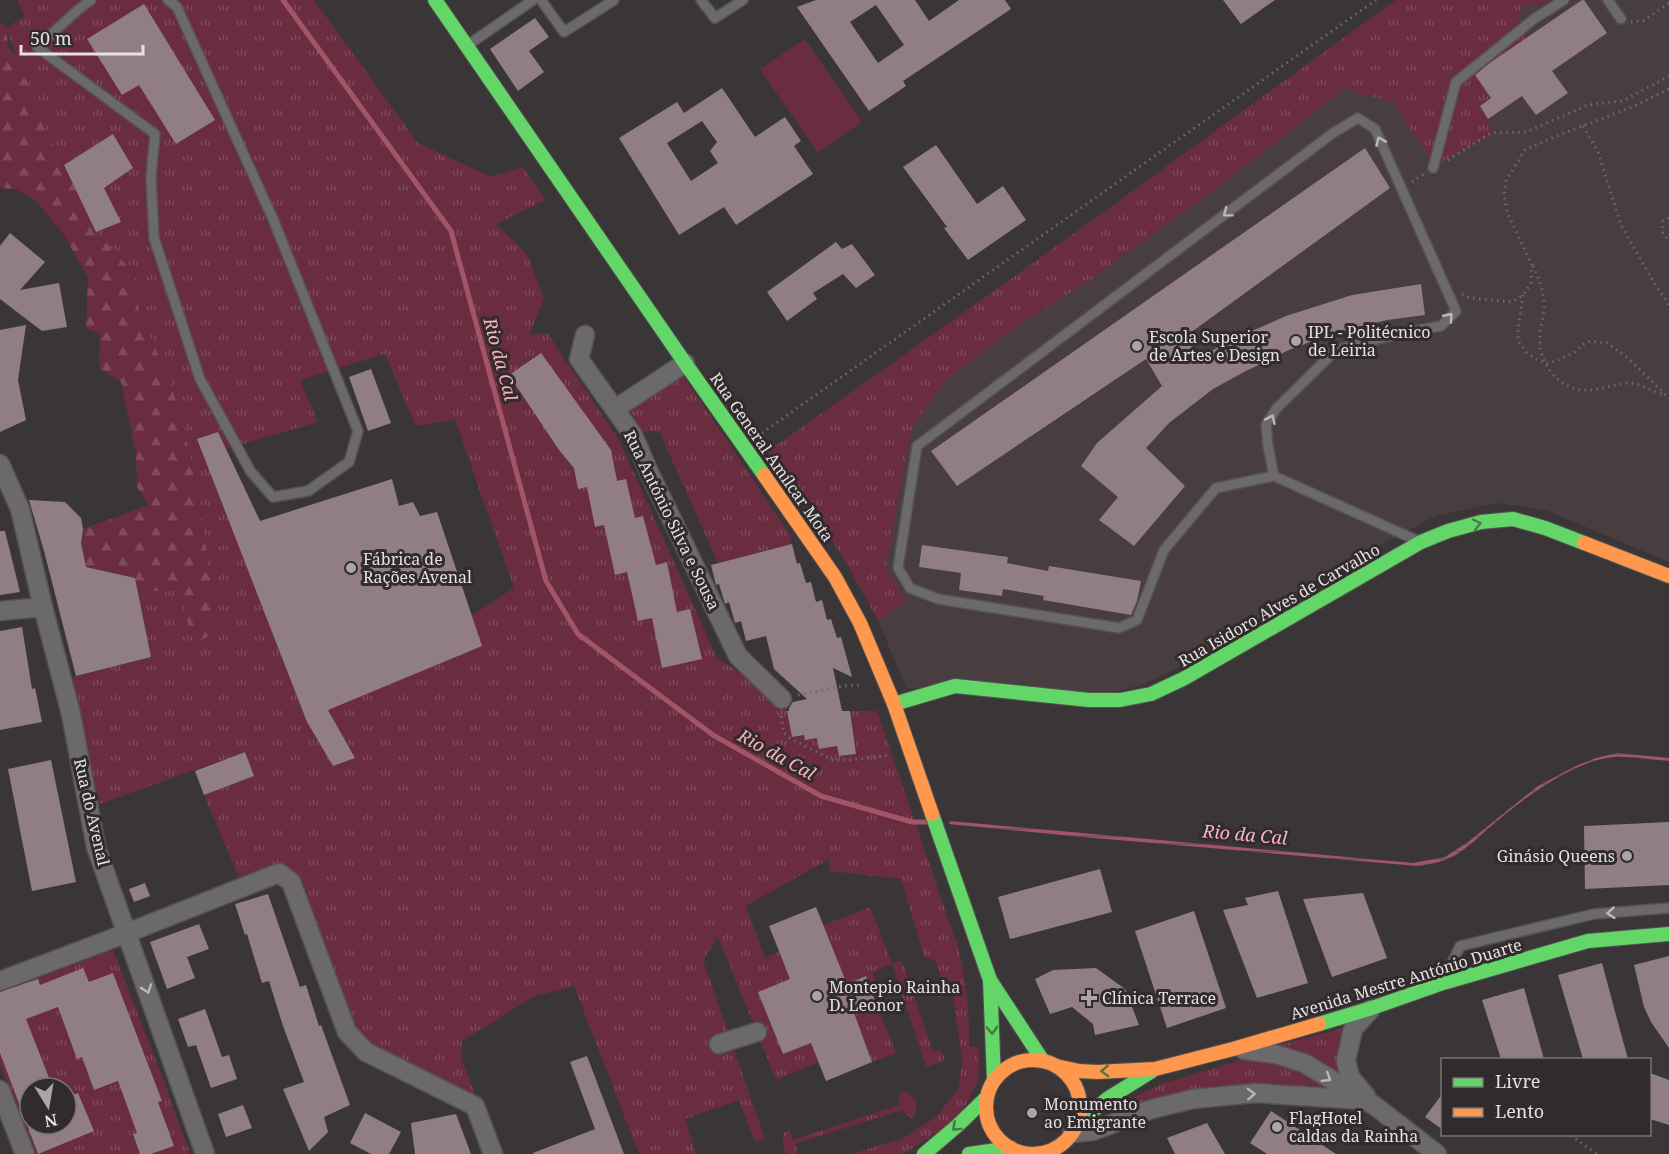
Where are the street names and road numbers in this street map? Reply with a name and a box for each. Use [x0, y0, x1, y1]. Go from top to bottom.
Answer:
street label: Rua General Amílcar Mota [705, 368, 839, 546]
street label: Rua António Silva e Sousa [619, 426, 725, 614]
street label: Rua Isidoro Alves de Carvalho [1174, 538, 1384, 672]
street label: Rua do Avenal [69, 756, 115, 868]
street label: Avenida Mestre António Duarte [1288, 933, 1524, 1025]

